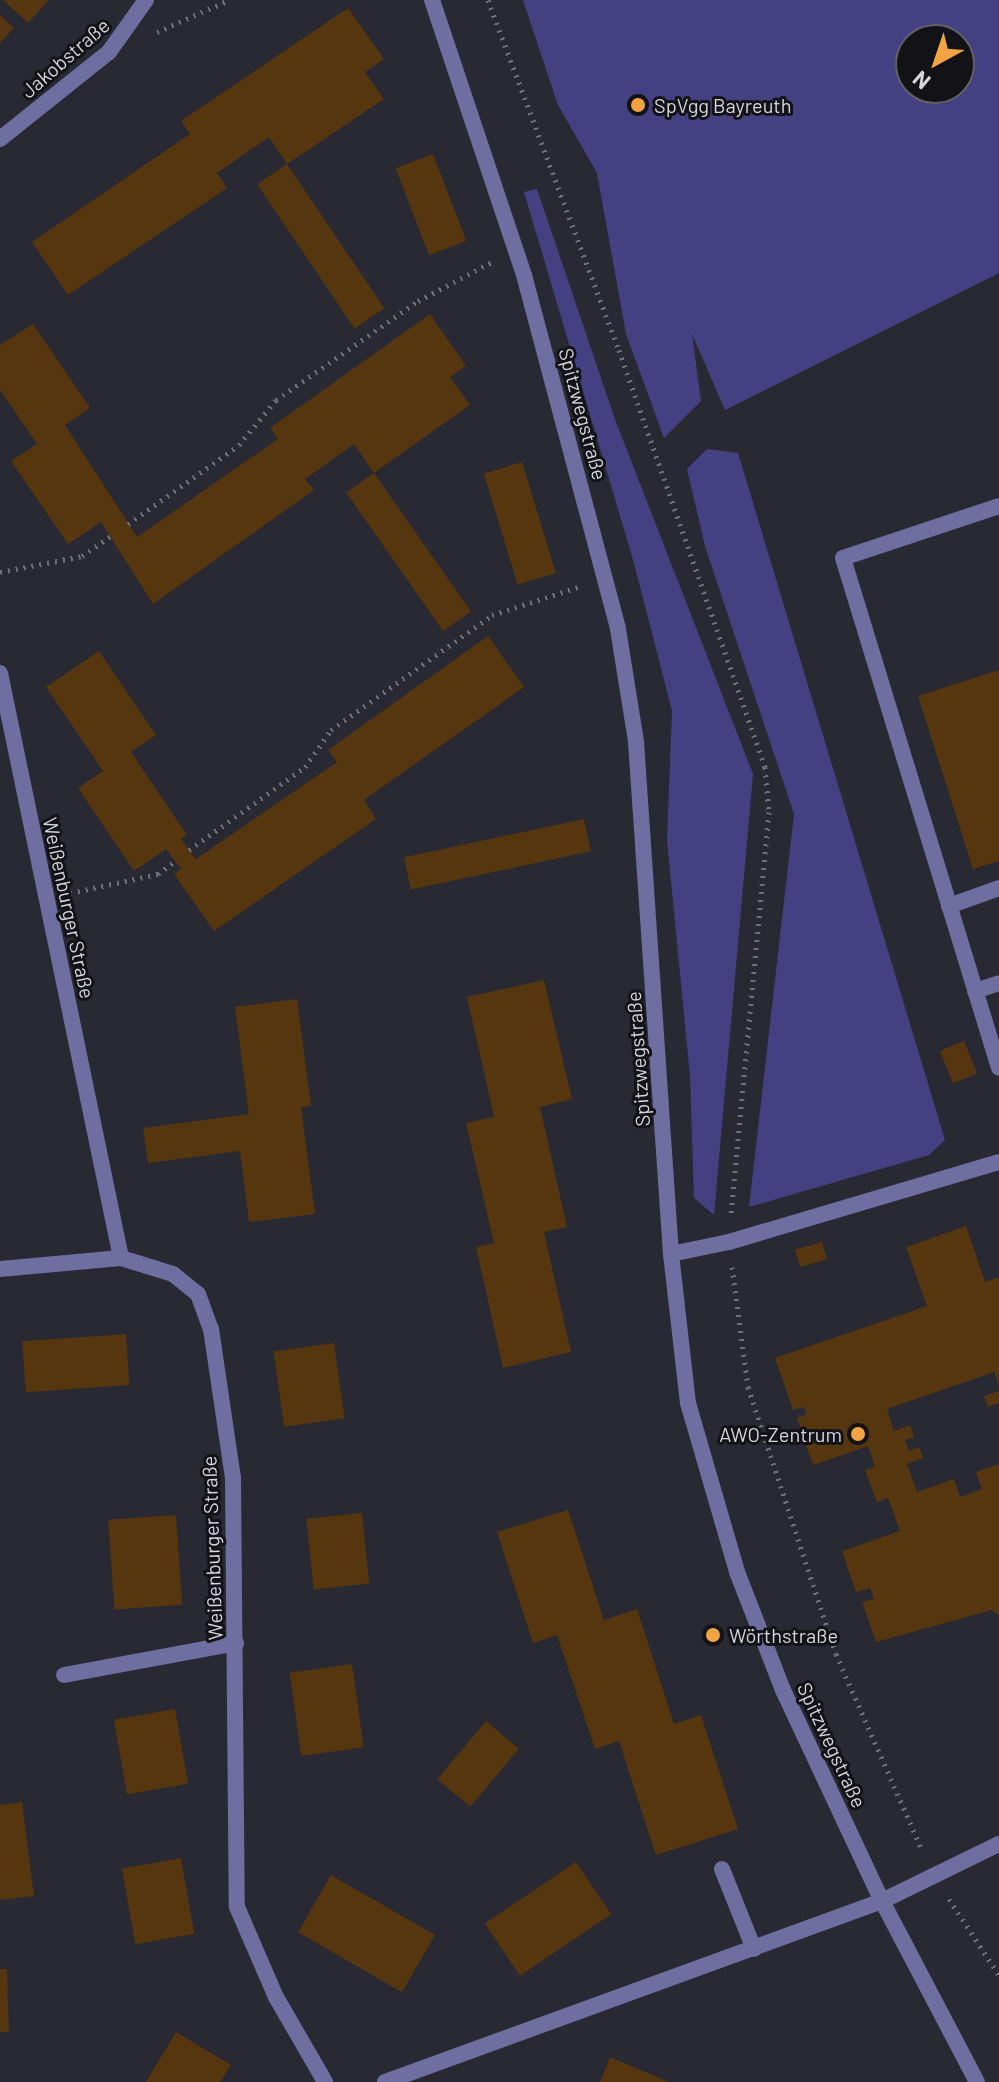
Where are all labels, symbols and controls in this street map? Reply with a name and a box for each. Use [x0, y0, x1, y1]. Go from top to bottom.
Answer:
street label: Jakobstraße [16, 13, 114, 103]
north arrow [895, 24, 975, 104]
text: N [907, 66, 935, 96]
place label: SpVgg Bayreuth [654, 93, 791, 117]
marker: SpVgg Bayreuth [629, 96, 647, 114]
street label: Spitzwegstraße [554, 345, 612, 483]
street label: Weißenburger Straße [38, 815, 100, 1001]
street label: Spitzwegstraße [621, 991, 655, 1127]
place label: AWO-Zentrum [719, 1422, 842, 1446]
marker: AWO-Zentrum [849, 1425, 867, 1443]
street label: Weißenburger Straße [197, 1455, 227, 1641]
place label: Wörthstraße [729, 1623, 838, 1647]
marker: Wörthstraße [704, 1626, 722, 1644]
street label: Spitzwegstraße [793, 1679, 871, 1811]

